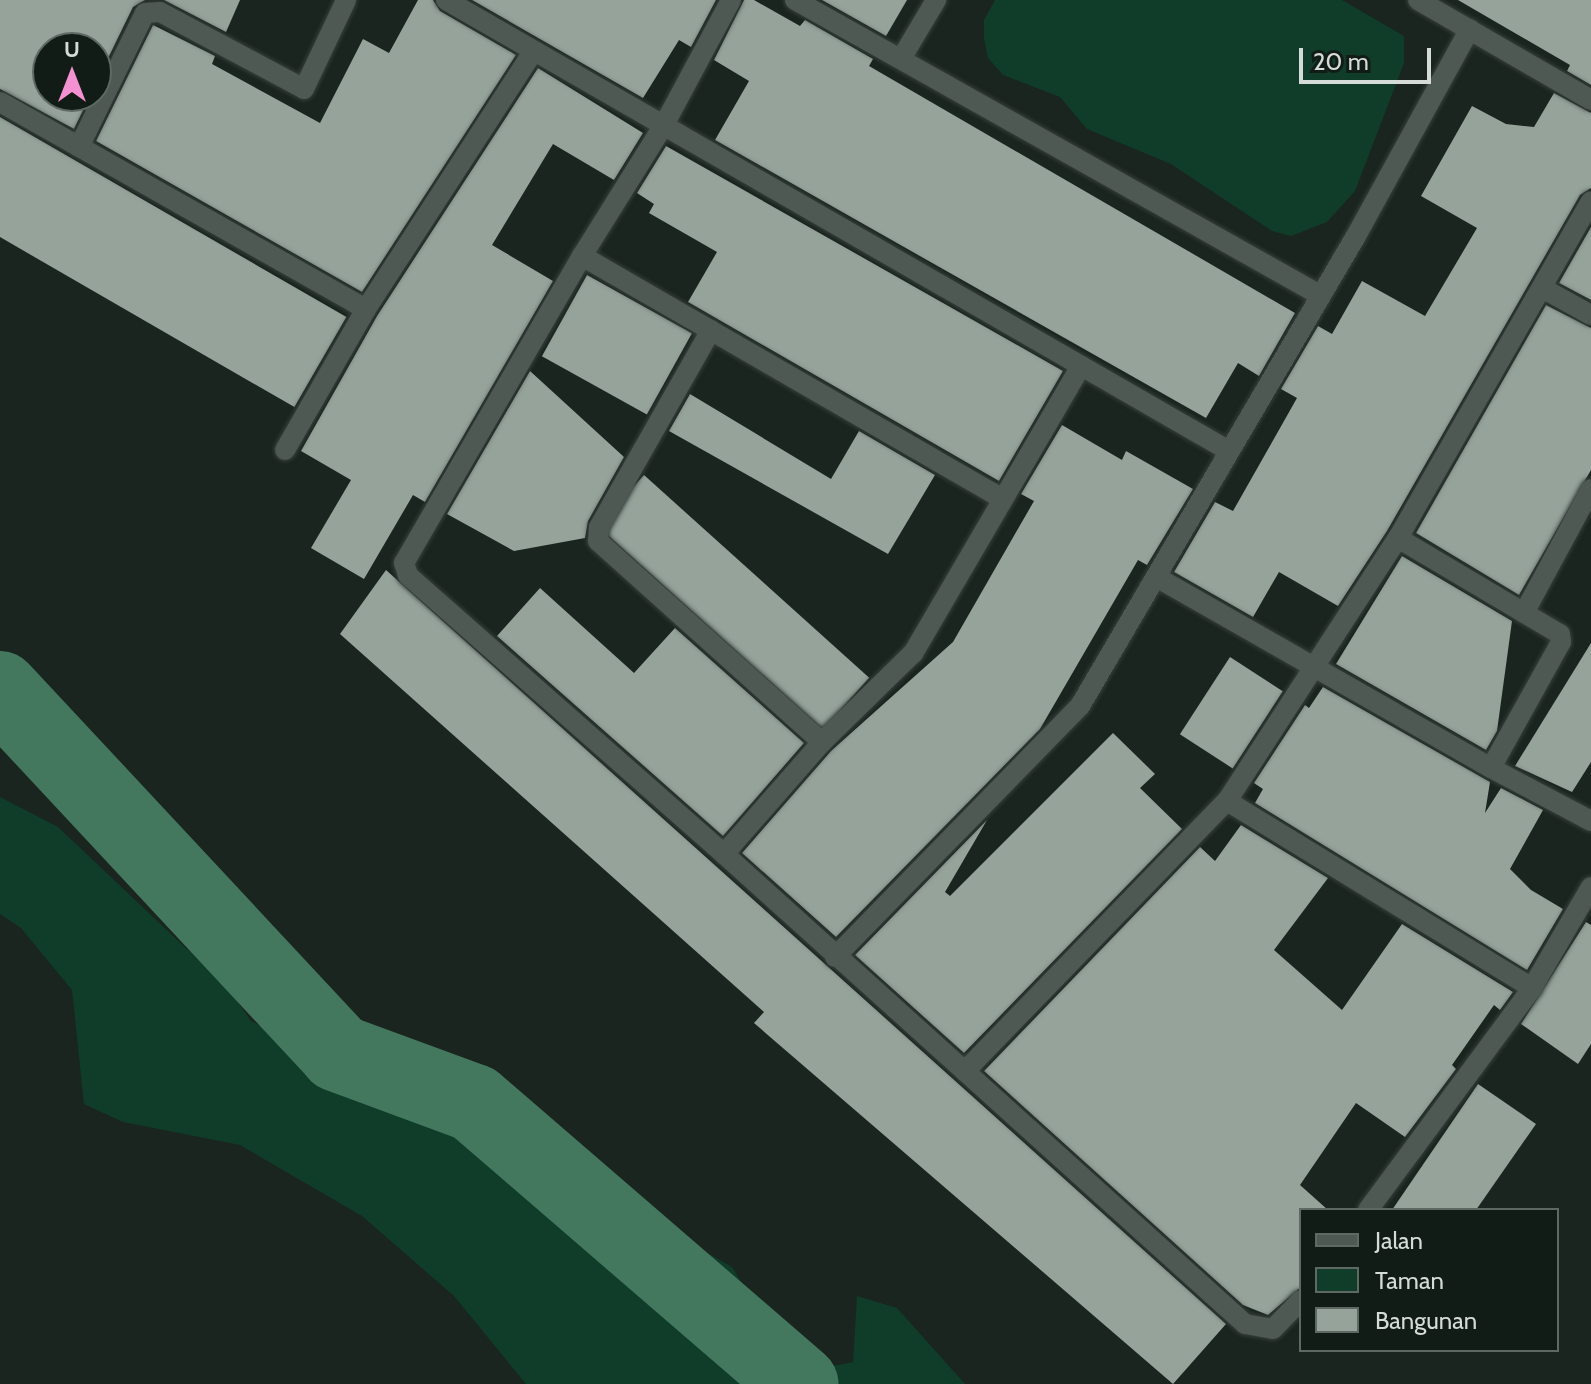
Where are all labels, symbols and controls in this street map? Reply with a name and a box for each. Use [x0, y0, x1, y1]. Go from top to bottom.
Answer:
north arrow [32, 32, 112, 112]
scale bar [1303, 32, 1435, 82]
text: U [64, 36, 80, 63]
text: 20 m [1313, 47, 1369, 76]
legend [1299, 1208, 1559, 1352]
text: Jalan [1375, 1226, 1423, 1255]
text: Taman [1375, 1266, 1444, 1295]
text: Bangunan [1375, 1306, 1477, 1335]

